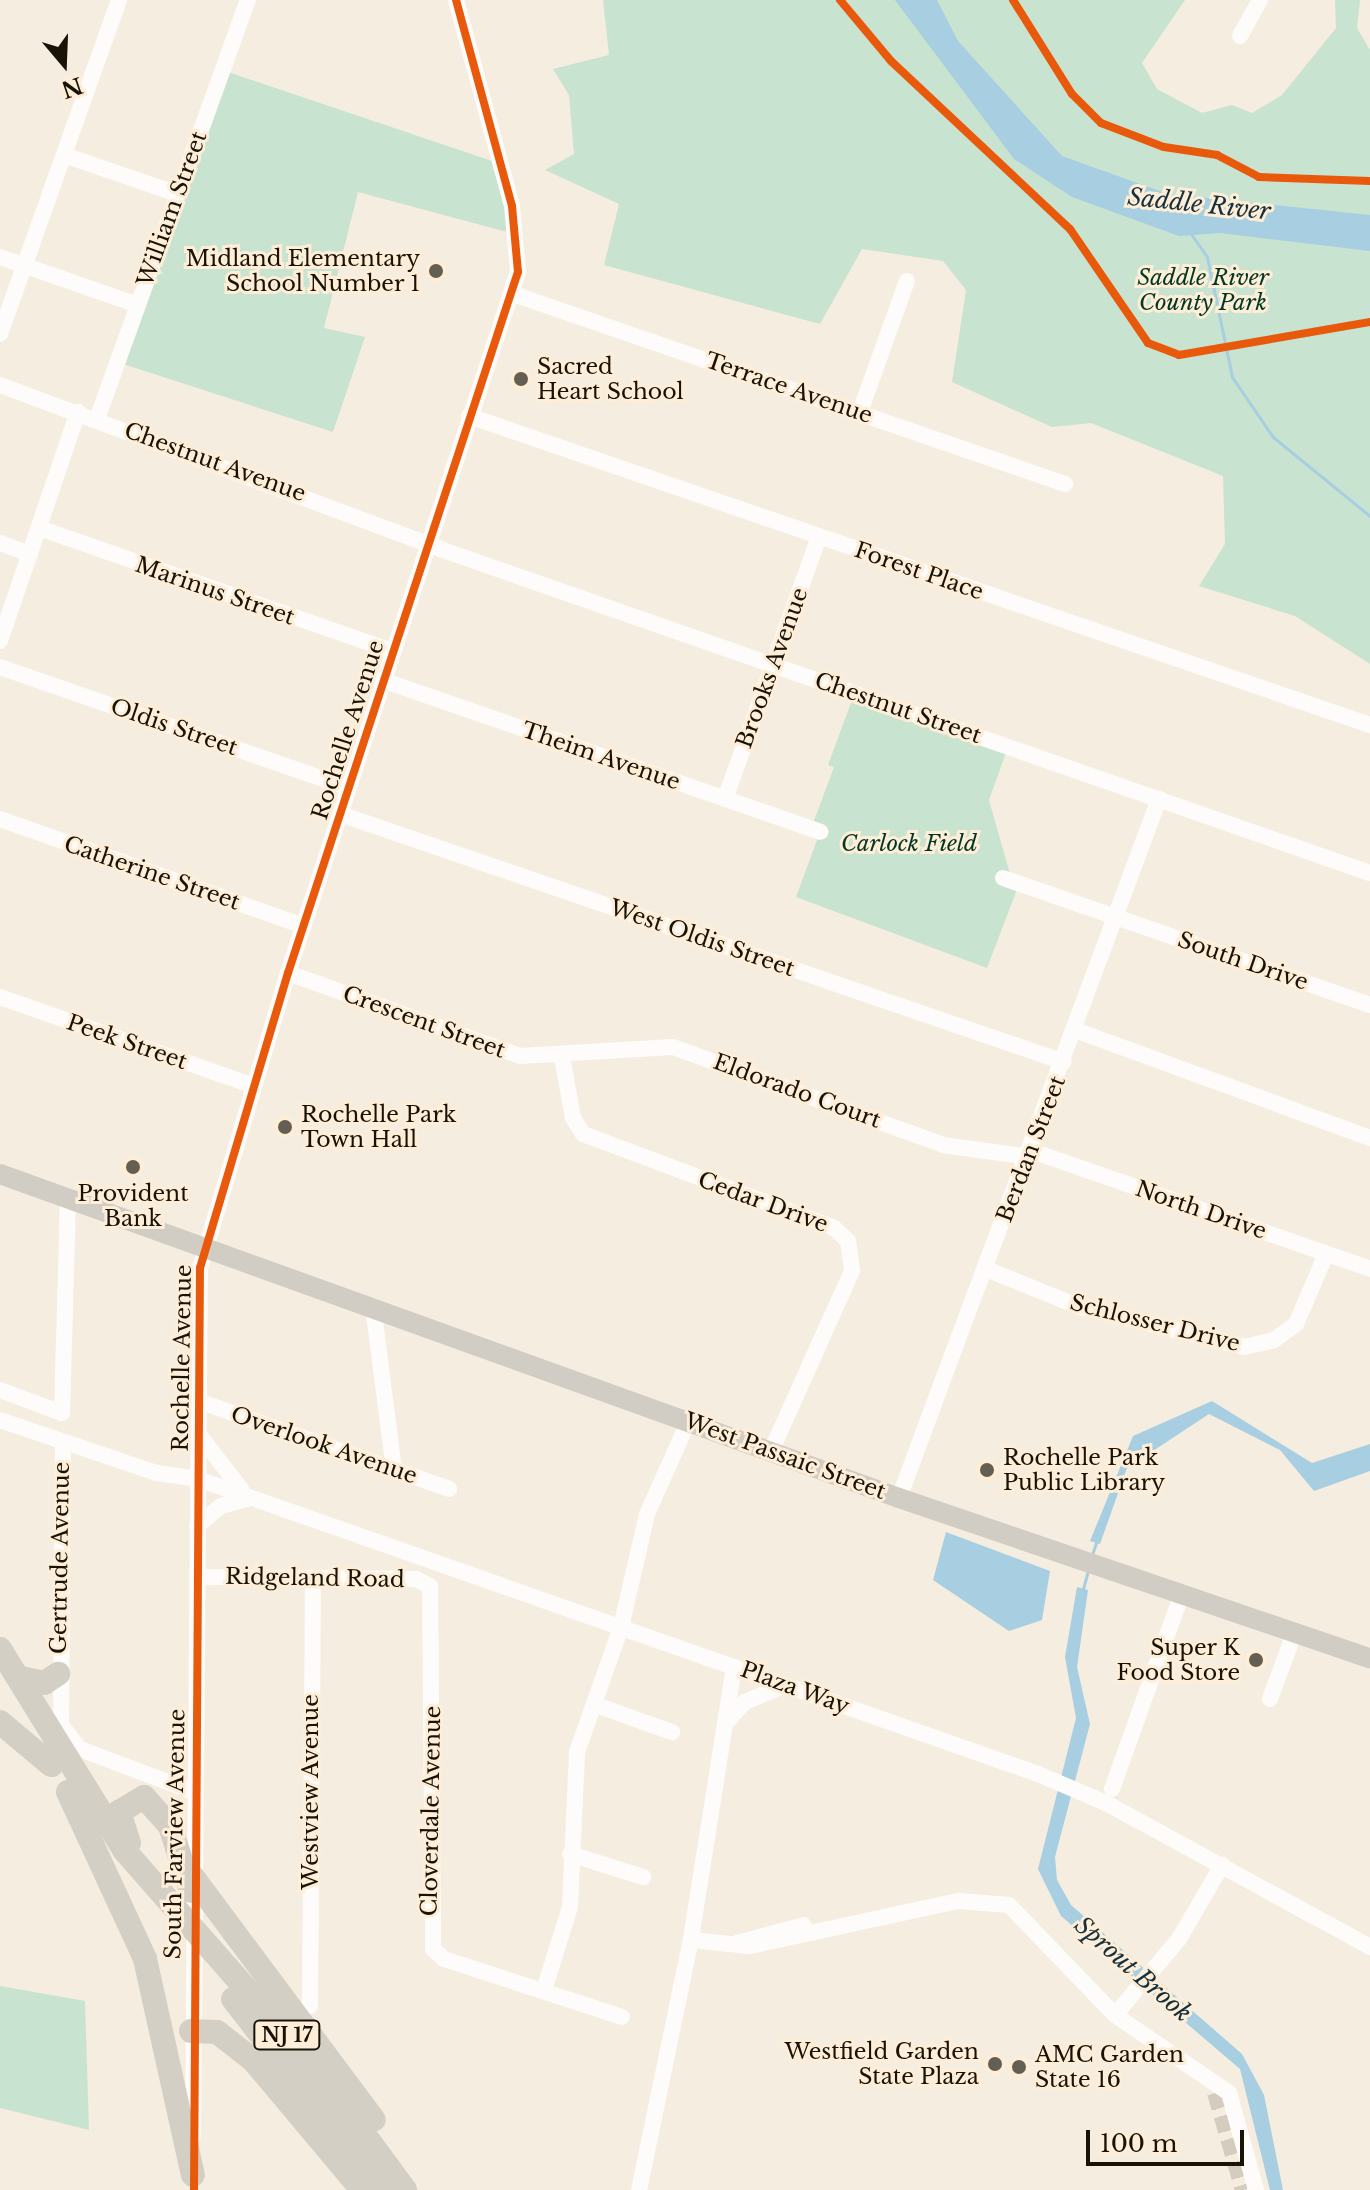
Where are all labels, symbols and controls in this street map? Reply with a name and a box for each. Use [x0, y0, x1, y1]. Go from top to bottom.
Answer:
north arrow [24, 24, 104, 104]
text: N [58, 71, 86, 103]
street label: William Street [132, 128, 212, 290]
water label: Saddle River [1126, 182, 1272, 226]
place label: Midland Elementary School Number 1 [186, 245, 420, 296]
marker: Midland Elementary School Number 1 [427, 262, 445, 280]
park label: Saddle River County Park [1137, 264, 1269, 316]
street label: Terrace Avenue [702, 347, 876, 429]
place label: Sacred Heart School [537, 353, 684, 404]
marker: Sacred Heart School [512, 370, 530, 388]
street label: Chestnut Avenue [120, 417, 310, 507]
street label: Forest Place [851, 537, 987, 605]
street label: Marinus Street [132, 551, 298, 631]
street label: Brooks Avenue [731, 584, 813, 752]
street label: Rochelle Avenue [306, 637, 390, 823]
street label: Chestnut Street [811, 667, 985, 749]
street label: Oldis Street [107, 693, 241, 761]
street label: Theim Avenue [518, 716, 684, 796]
street label: Catherine Street [61, 831, 243, 915]
park label: Carlock Field [841, 831, 977, 857]
street label: West Oldis Street [606, 894, 798, 982]
street label: South Drive [1174, 926, 1312, 996]
street label: Crescent Street [339, 980, 509, 1064]
street label: Peek Street [63, 1009, 191, 1075]
street label: Eldorado Court [710, 1048, 884, 1134]
street label: Berdan Street [991, 1072, 1071, 1226]
place label: Rochelle Park Town Hall [301, 1101, 456, 1152]
marker: Rochelle Park Town Hall [276, 1118, 294, 1136]
marker: Provident Bank [124, 1158, 142, 1176]
street label: Cedar Drive [694, 1166, 832, 1238]
street label: North Drive [1132, 1175, 1270, 1245]
place label: Provident Bank [77, 1180, 189, 1232]
street label: Rochelle Avenue [167, 1264, 197, 1452]
street label: Schlosser Drive [1067, 1289, 1243, 1357]
street label: Overlook Avenue [227, 1401, 421, 1489]
street label: West Passaic Street [681, 1407, 889, 1505]
place label: Rochelle Park Public Library [1003, 1444, 1165, 1496]
street label: Gertrude Avenue [45, 1461, 75, 1655]
marker: Rochelle Park Public Library [978, 1461, 996, 1479]
street label: Ridgeland Road [225, 1563, 405, 1593]
place label: Super K Food Store [1117, 1634, 1240, 1686]
marker: Super K Food Store [1247, 1651, 1265, 1669]
street label: Plaza Way [736, 1656, 854, 1720]
street label: Westview Avenue [298, 1693, 324, 1891]
street label: Cloverdale Avenue [416, 1705, 446, 1917]
street label: South Farview Avenue [160, 1708, 190, 1960]
water label: Sprout Brook [1069, 1910, 1197, 2028]
road number: NJ 17 [253, 2019, 321, 2051]
place label: Westfield Garden State Plaza [784, 2038, 979, 2090]
place label: AMC Garden State 16 [1035, 2041, 1184, 2092]
marker: Westfield Garden State Plaza [986, 2055, 1004, 2073]
marker: AMC Garden State 16 [1010, 2058, 1028, 2076]
scale bar [1090, 2114, 1248, 2164]
text: 100 m [1100, 2129, 1178, 2158]

